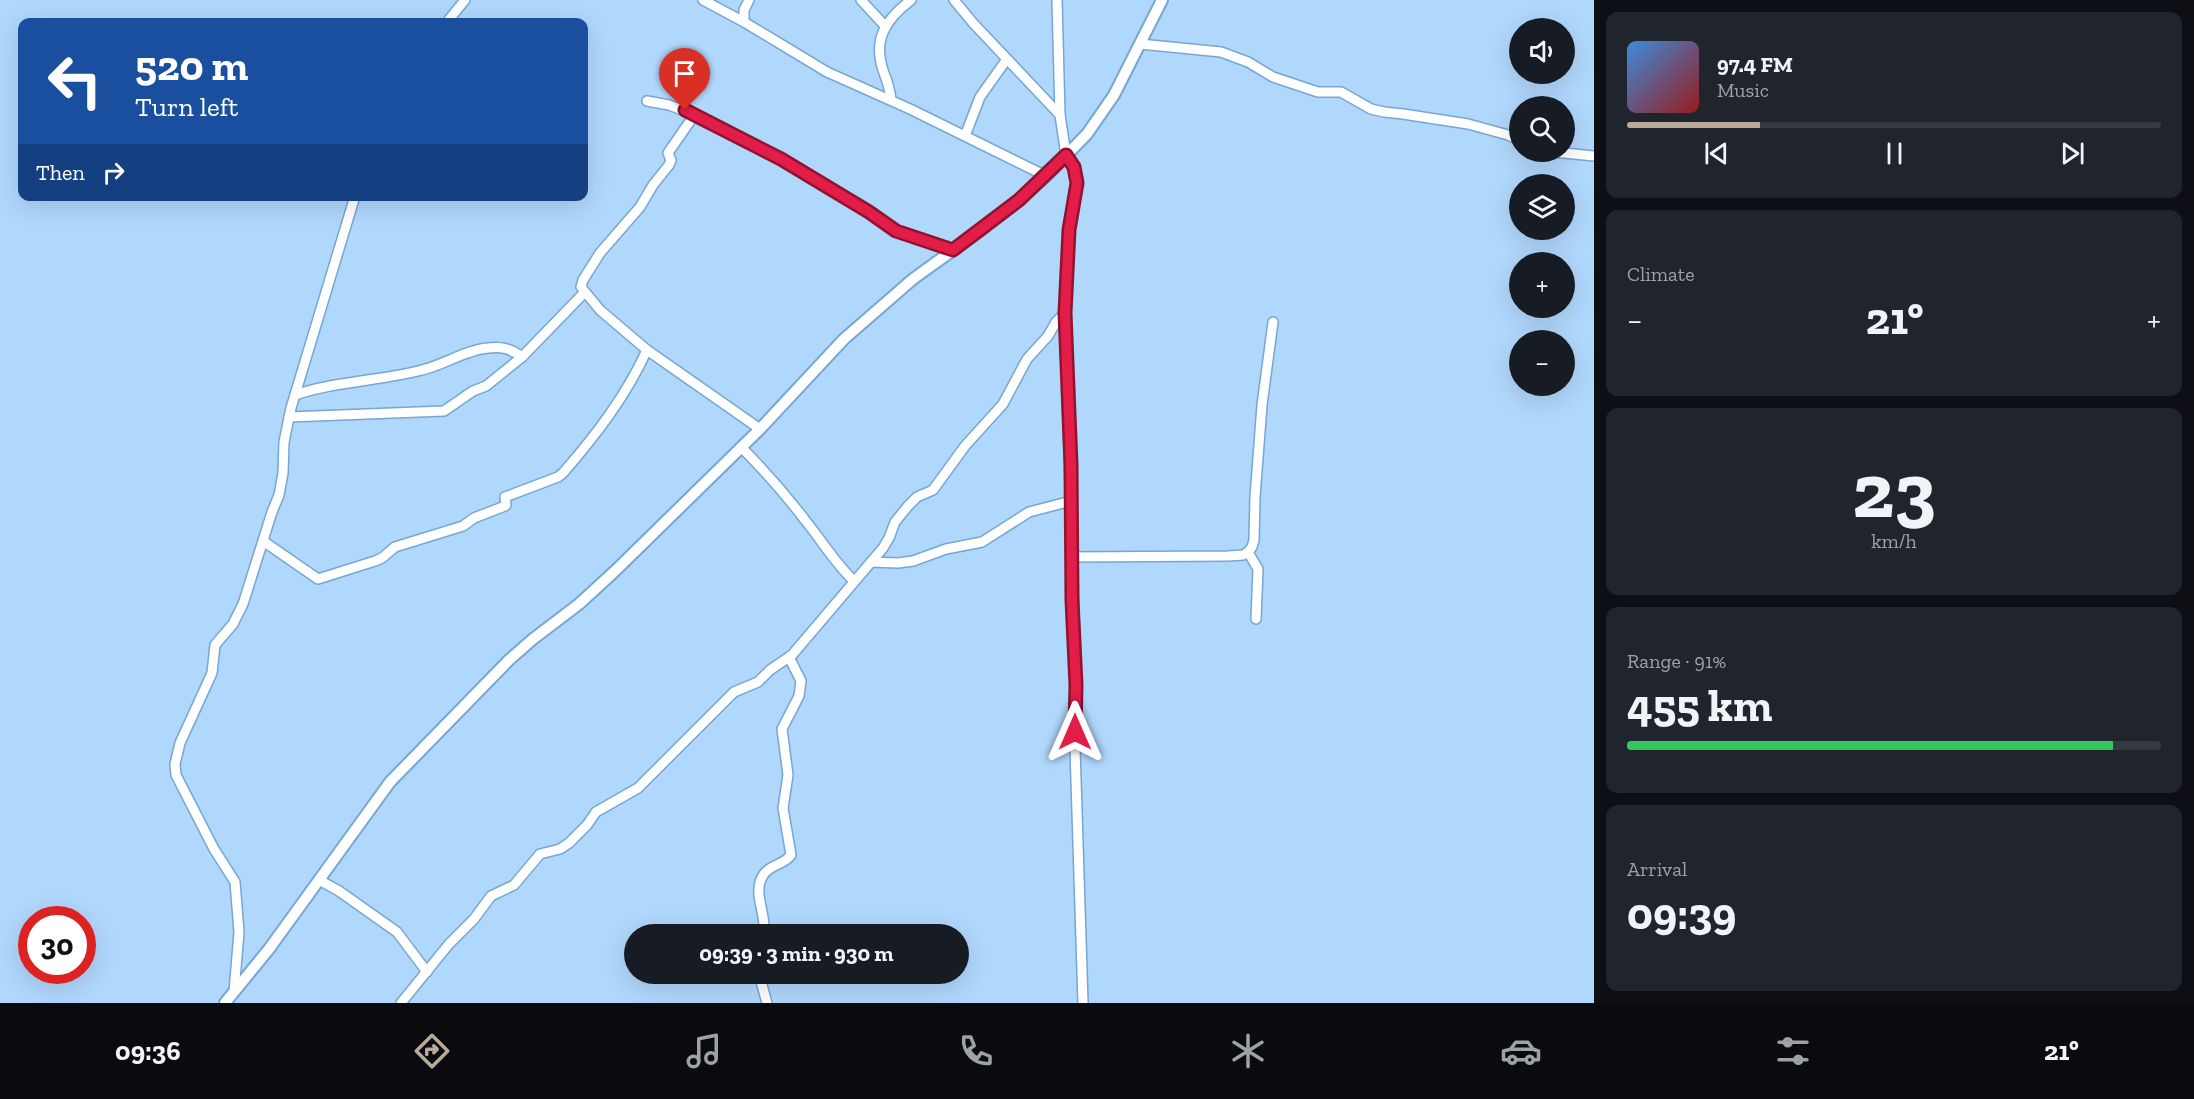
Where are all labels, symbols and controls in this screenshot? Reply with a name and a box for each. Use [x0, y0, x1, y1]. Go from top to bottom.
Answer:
map controls [1509, 18, 1575, 396]
button: sound [1509, 18, 1575, 84]
text: 520 m [135, 40, 248, 91]
icon: left [36, 42, 114, 120]
pin [659, 48, 710, 110]
text: 97.4 FM [1717, 51, 1793, 78]
icon: arrive [668, 57, 701, 90]
text: Music [1717, 78, 1769, 102]
text: Turn left [135, 91, 238, 123]
button: search [1509, 96, 1575, 162]
icon: previous [1700, 137, 1733, 170]
icon: pause [1878, 137, 1911, 170]
icon: next [2056, 137, 2089, 170]
icon: right [97, 156, 130, 189]
text: Then [36, 159, 85, 186]
button: layers [1509, 174, 1575, 240]
button: + [1509, 252, 1575, 318]
text: Climate [1627, 262, 1695, 286]
text: 21° [1866, 292, 1924, 346]
text: − [1627, 300, 1642, 339]
text: + [2147, 300, 2161, 339]
button: − [1509, 330, 1575, 396]
text: 23 [1852, 443, 1936, 537]
text: km/h [1871, 529, 1917, 553]
text: Range · 91% [1627, 649, 1726, 673]
text: 455 km [1627, 679, 1772, 733]
position arrow [1043, 700, 1107, 764]
text: Arrival [1627, 857, 1687, 881]
text: 09:39 [1627, 887, 1736, 941]
speed limit sign: 30 [18, 906, 96, 984]
text: 09:39 · 3 min · 930 m [699, 940, 894, 967]
icon: directions [411, 1030, 453, 1072]
icon: music [683, 1030, 725, 1072]
icon: phone [955, 1030, 997, 1072]
icon: climate [1227, 1030, 1269, 1072]
icon: car [1500, 1030, 1542, 1072]
icon: filters [1772, 1030, 1814, 1072]
text: 09:36 [115, 1035, 181, 1067]
text: 21° [2044, 1035, 2079, 1067]

